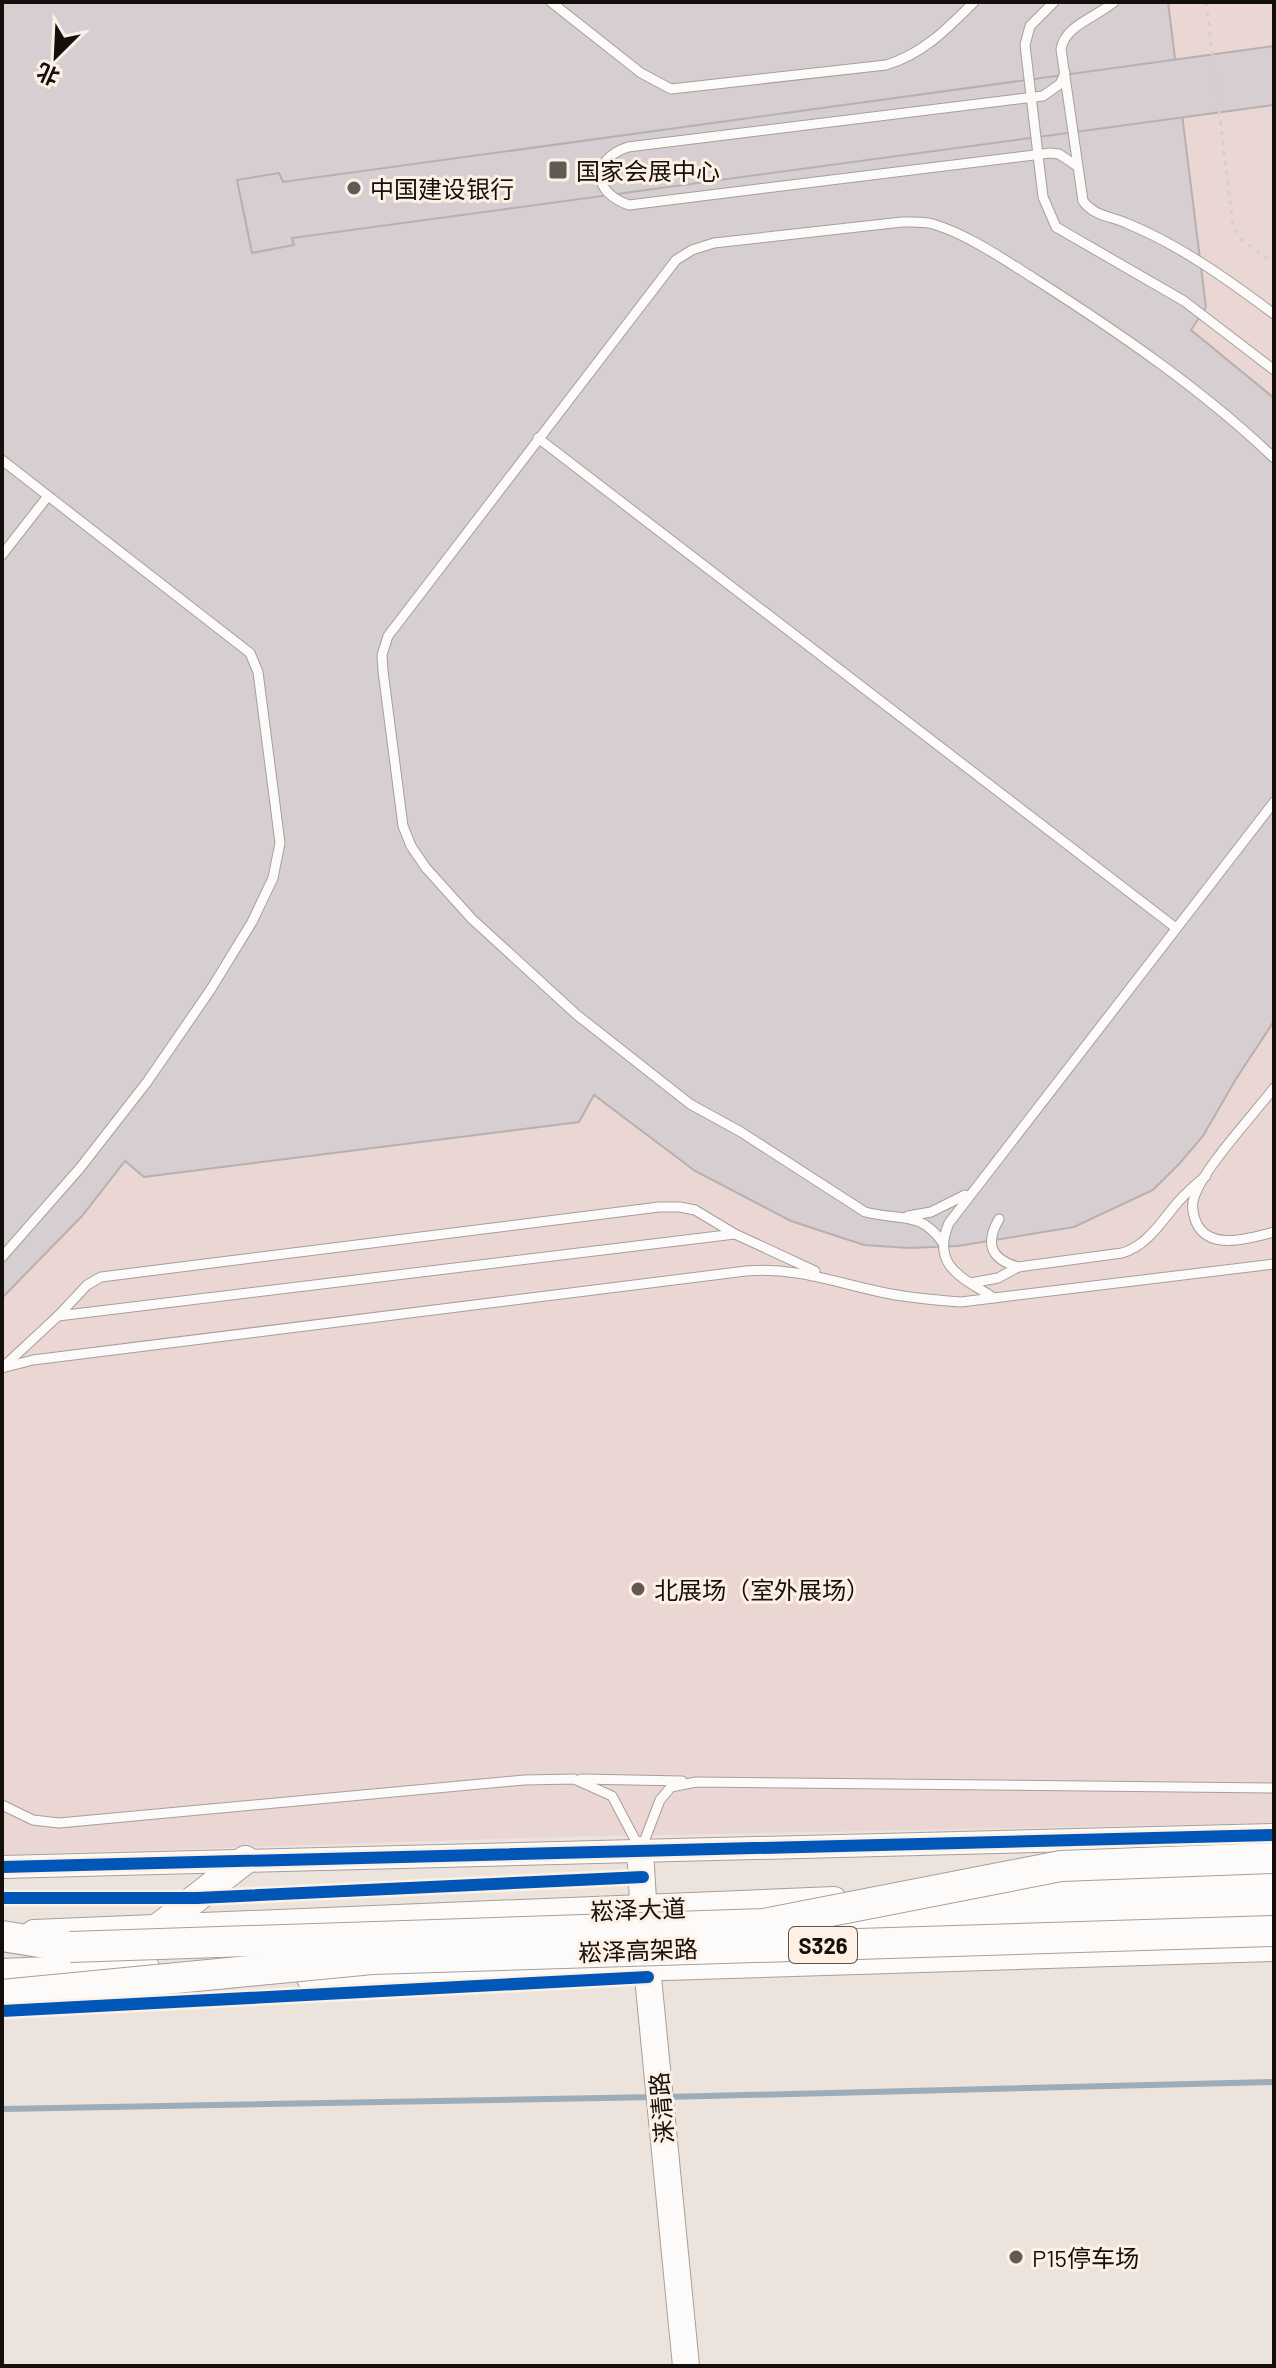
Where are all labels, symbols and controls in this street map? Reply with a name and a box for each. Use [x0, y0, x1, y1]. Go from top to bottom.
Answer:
north arrow [16, 16, 96, 96]
text: 北 [32, 59, 63, 92]
place label: 国家会展中心 [576, 156, 720, 185]
marker: 国家会展中心 [547, 159, 569, 181]
place label: 中国建设银行 [370, 174, 514, 203]
marker: 中国建设银行 [345, 179, 363, 197]
place label: 北展场（室外展场） [654, 1575, 870, 1604]
marker: 北展场（室外展场） [629, 1580, 647, 1598]
street label: 崧泽大道 [590, 1893, 686, 1925]
road number: S326 [789, 1927, 857, 1963]
street label: 崧泽高架路 [578, 1933, 698, 1967]
street label: 涞清路 [643, 2071, 679, 2145]
place label: P15停车场 [1032, 2243, 1139, 2272]
marker: P15停车场 [1007, 2248, 1025, 2266]

